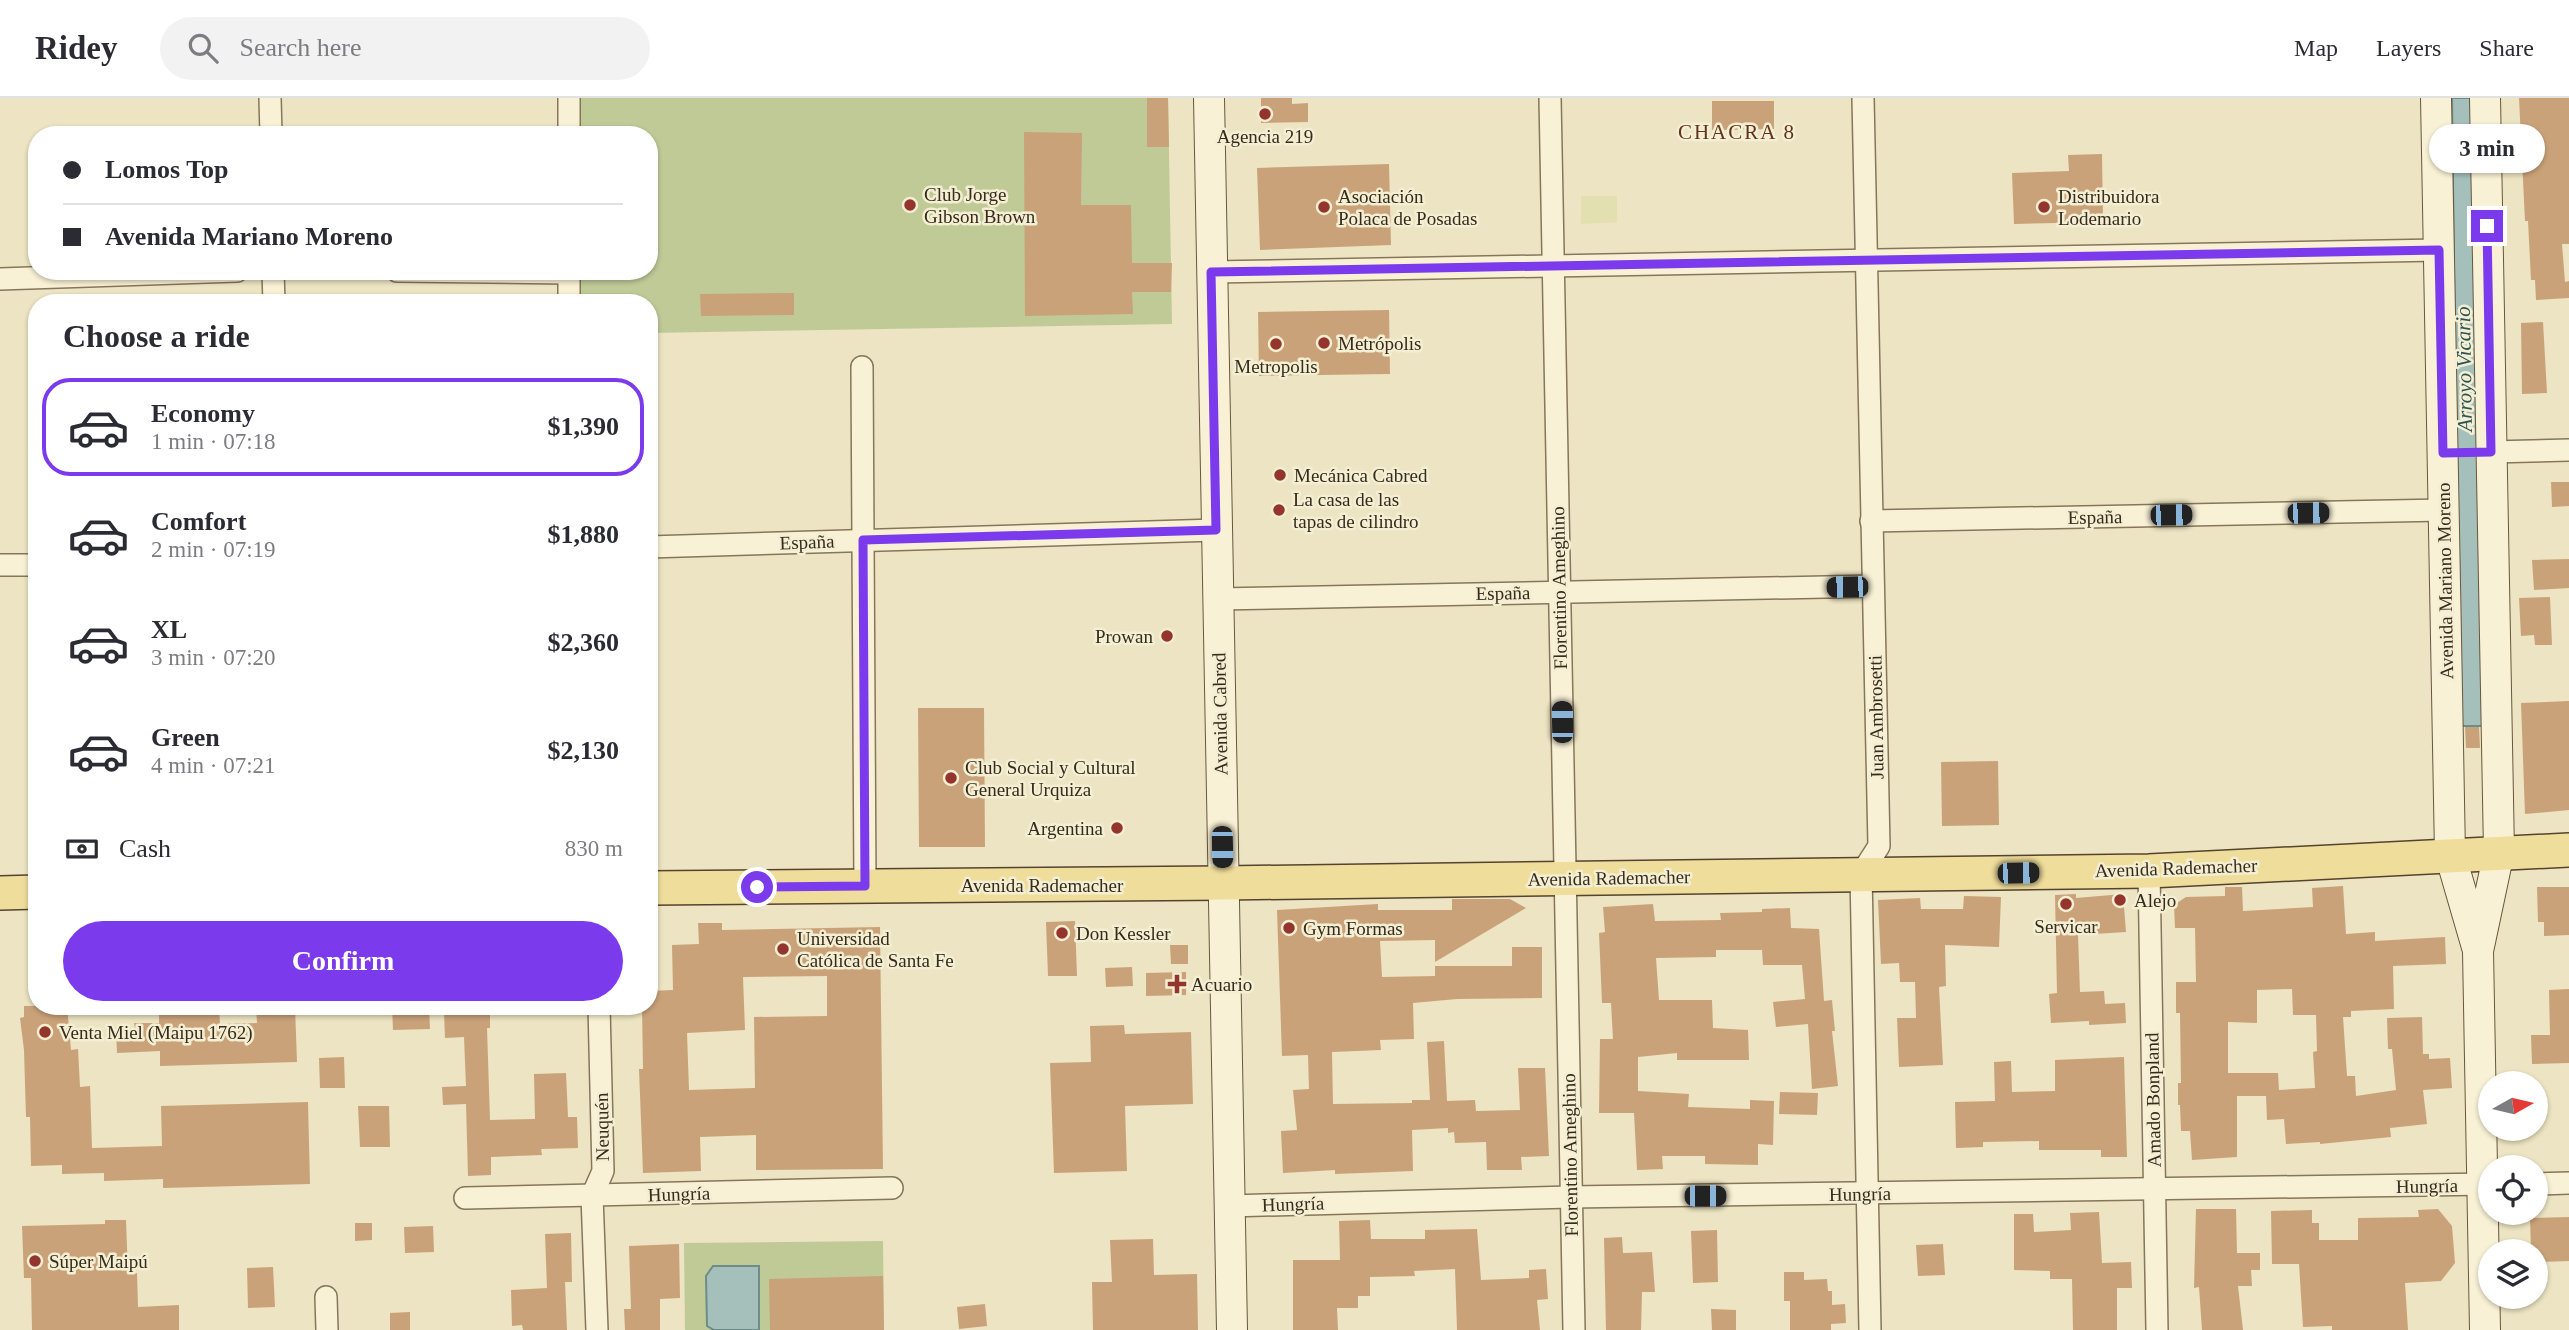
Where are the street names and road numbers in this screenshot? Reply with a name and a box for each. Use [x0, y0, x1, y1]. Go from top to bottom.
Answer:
street label: Avenida Mariano Moreno [2433, 482, 2457, 680]
street label: Florentino Ameghino [1547, 506, 1571, 670]
street label: España [2067, 506, 2123, 528]
street label: España [779, 531, 835, 553]
street label: España [1475, 582, 1531, 604]
street label: Avenida Cabred [1208, 652, 1232, 775]
street label: Juan Ambrosetti [1864, 655, 1888, 779]
street label: Avenida Rademacher [2094, 855, 2258, 881]
street label: Avenida Rademacher [1528, 866, 1691, 890]
street label: Avenida Rademacher [961, 875, 1124, 896]
street label: Amado Bonpland [2141, 1032, 2165, 1167]
street label: Florentino Ameghino [1558, 1073, 1582, 1237]
street label: Neuquén [591, 1092, 613, 1161]
street label: Hungría [2396, 1175, 2459, 1197]
street label: Hungría [648, 1182, 711, 1206]
street label: Hungría [1829, 1183, 1892, 1205]
street label: Hungría [1262, 1192, 1325, 1216]

